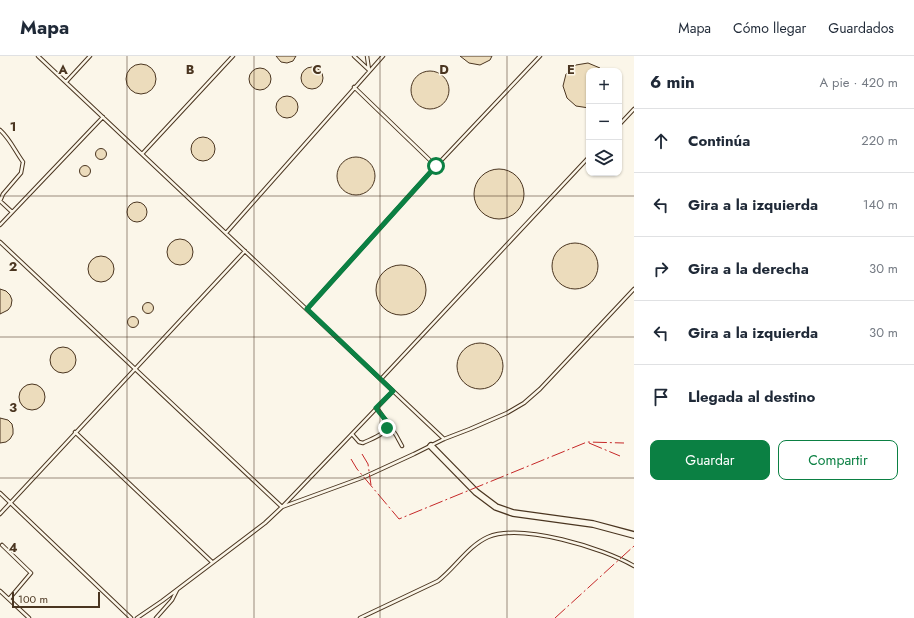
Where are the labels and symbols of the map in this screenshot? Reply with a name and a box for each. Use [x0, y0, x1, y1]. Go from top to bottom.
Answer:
text: A [57, 60, 68, 79]
text: B [186, 60, 195, 79]
text: C [312, 60, 322, 79]
text: D [439, 60, 449, 79]
text: E [567, 60, 575, 79]
text: 1 [10, 117, 16, 136]
route start [427, 157, 445, 175]
text: 2 [9, 257, 17, 276]
text: 3 [9, 398, 17, 417]
route end [378, 419, 396, 437]
text: 4 [8, 538, 18, 557]
scale bar [12, 590, 100, 609]

